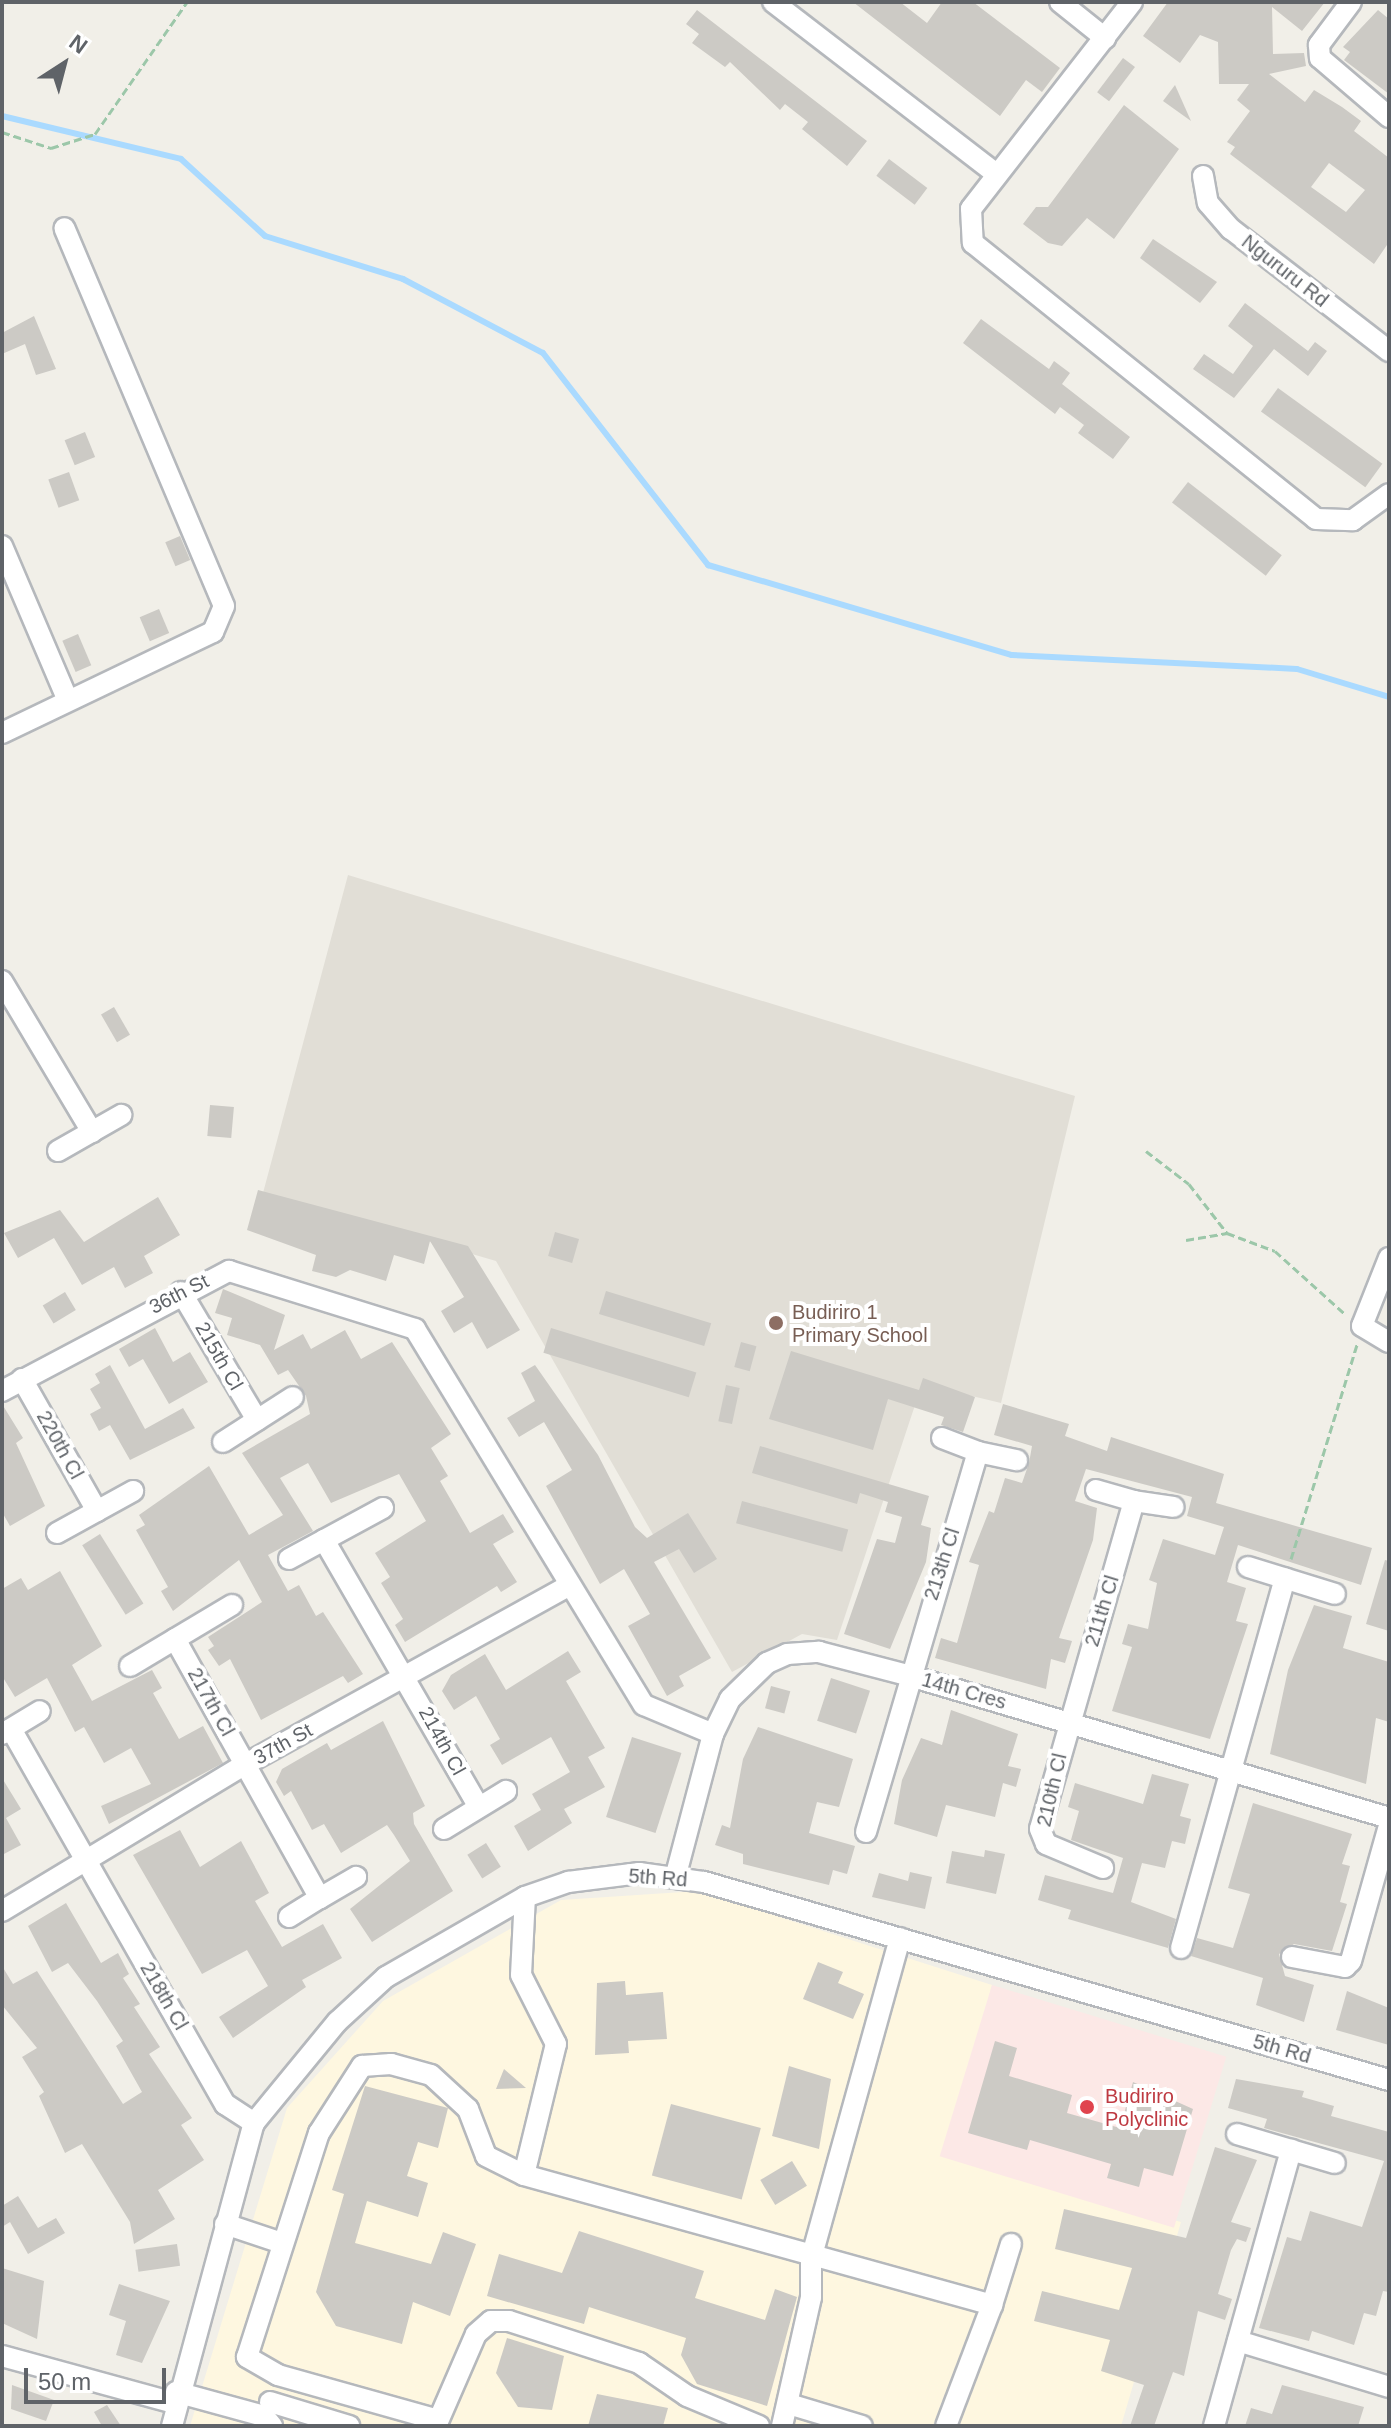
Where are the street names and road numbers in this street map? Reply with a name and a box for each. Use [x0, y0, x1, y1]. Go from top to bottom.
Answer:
street label: Ngururu Rd [1237, 230, 1333, 312]
street label: 36th St [145, 1269, 213, 1319]
street label: 215th Cl [190, 1318, 248, 1394]
street label: 220th Cl [31, 1407, 89, 1483]
street label: 213th Cl [919, 1525, 965, 1603]
street label: 211th Cl [1080, 1573, 1124, 1649]
street label: 217th Cl [182, 1664, 240, 1740]
street label: 14th Cres [919, 1668, 1009, 1714]
street label: 214th Cl [413, 1703, 471, 1779]
street label: 37th St [249, 1718, 317, 1770]
street label: 210th Cl [1032, 1751, 1072, 1829]
street label: 5th Rd [628, 1864, 688, 1892]
street label: 218th Cl [135, 1958, 193, 2034]
street label: 5th Rd [1250, 2029, 1314, 2069]

